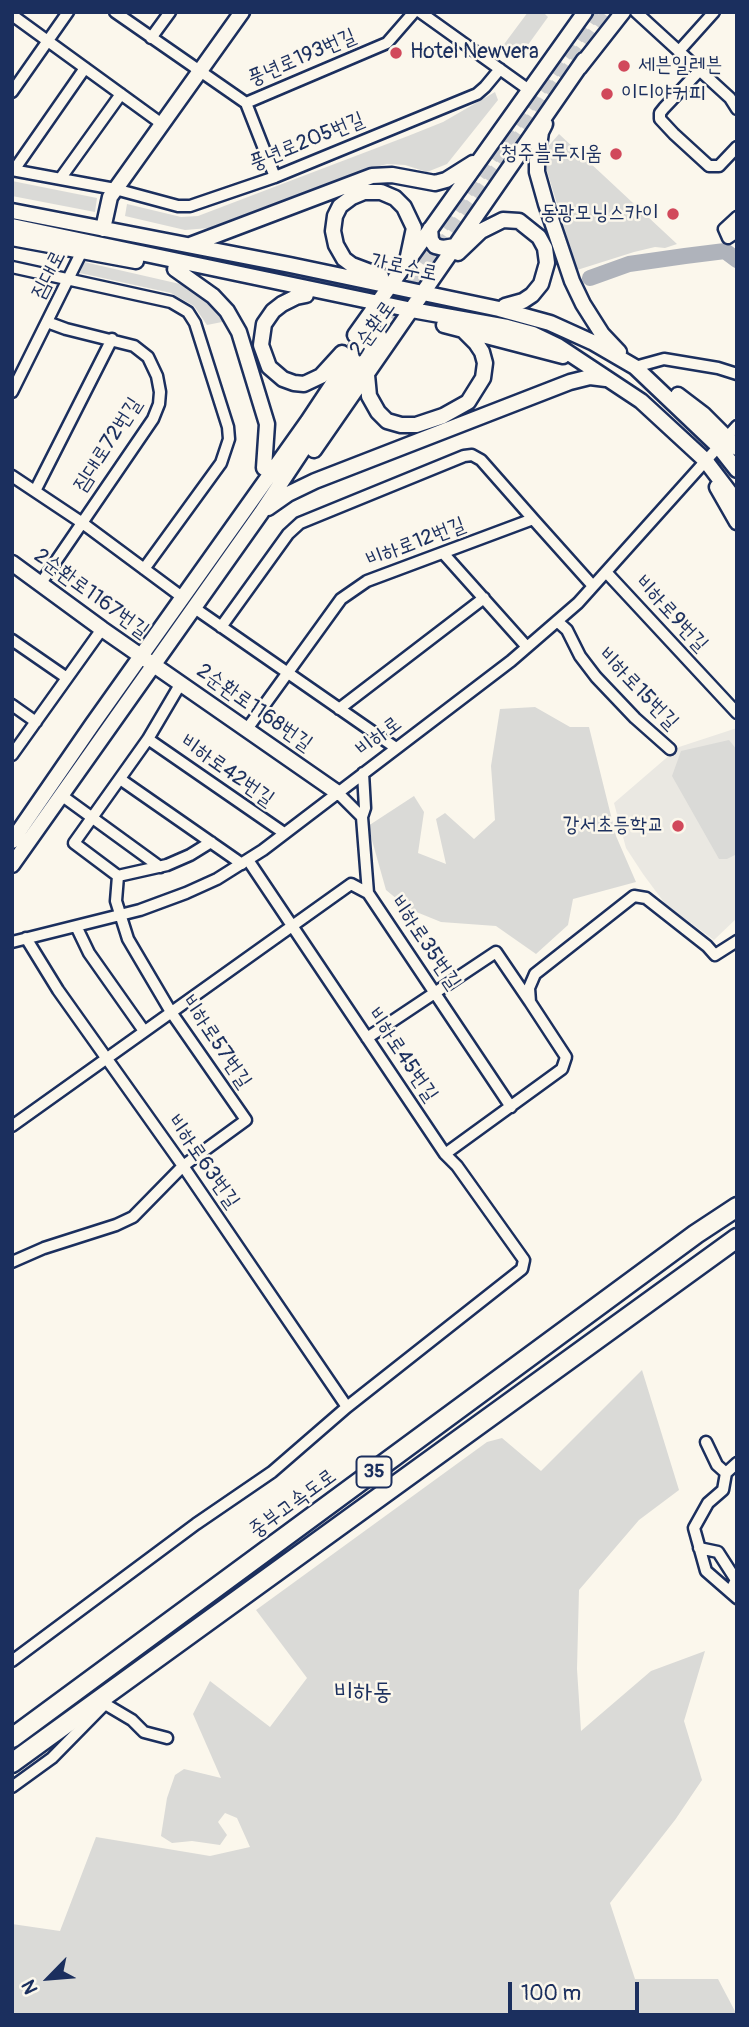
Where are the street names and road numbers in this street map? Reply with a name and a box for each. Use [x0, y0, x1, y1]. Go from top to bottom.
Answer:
street label: 풍년로193번길 [244, 24, 360, 92]
street label: 풍년로205번길 [246, 107, 368, 177]
street label: 짐대로 [26, 247, 72, 303]
street label: 가로수로 [368, 249, 440, 287]
street label: 2순환로 [345, 296, 401, 362]
street label: 짐대로72번길 [68, 393, 148, 497]
street label: 비하로12번길 [363, 513, 469, 573]
street label: 2순환로1167번길 [29, 544, 153, 644]
street label: 비하로9번길 [629, 571, 713, 657]
street label: 비하로15번길 [593, 643, 683, 735]
street label: 2순환로1168번길 [191, 659, 317, 757]
street label: 비하로 [351, 712, 407, 762]
street label: 비하로42번길 [175, 730, 279, 812]
street label: 비하로35번길 [384, 891, 466, 995]
street label: 비하로57번길 [176, 991, 256, 1093]
street label: 비하로45번길 [361, 1003, 443, 1107]
street label: 비하로63번길 [162, 1110, 244, 1214]
road number: 35 [356, 1456, 392, 1488]
street label: 중부고속도로 [245, 1464, 341, 1544]

